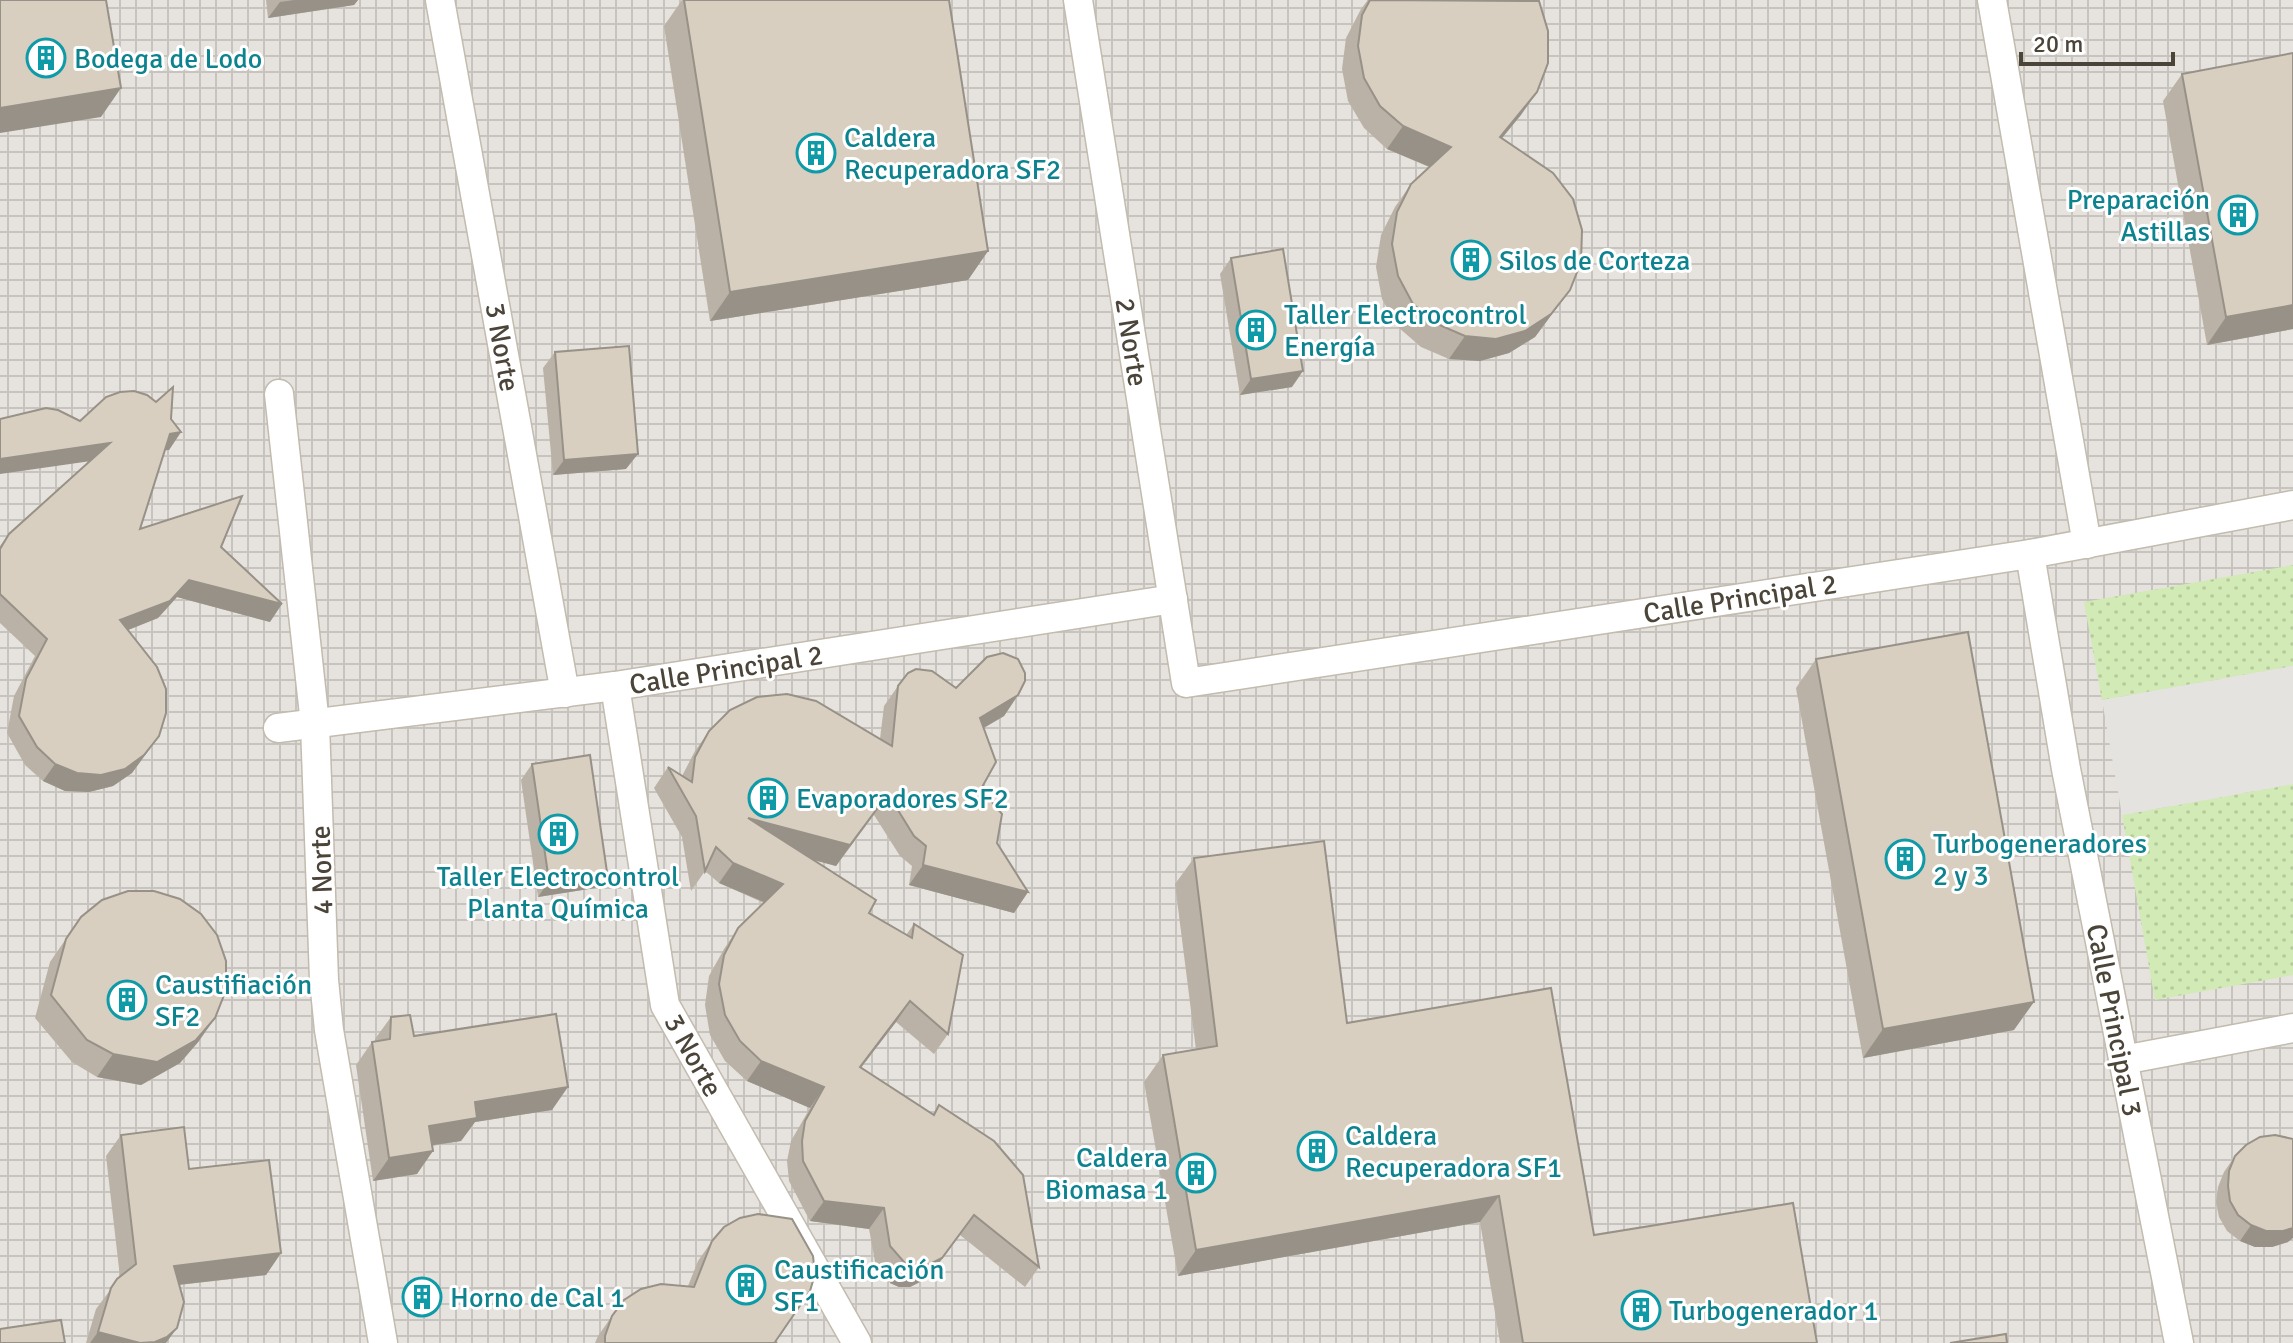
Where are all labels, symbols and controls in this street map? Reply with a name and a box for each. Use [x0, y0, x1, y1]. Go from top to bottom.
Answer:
scale bar [2021, 16, 2173, 66]
text: 20 m [2033, 29, 2083, 59]
building icon: Bodega de Lodo [25, 37, 67, 79]
place label: Bodega de Lodo [74, 42, 262, 76]
place label: Caldera Recuperadora SF2 [844, 121, 1061, 187]
building icon: Caldera Recuperadora SF2 [795, 132, 837, 174]
place label: Preparación Astillas [2067, 183, 2210, 249]
building icon: Preparación Astillas [2217, 194, 2259, 236]
building icon: Silos de Corteza [1450, 239, 1492, 281]
place label: Silos de Corteza [1499, 244, 1690, 278]
street label: 2 Norte [1107, 295, 1155, 389]
place label: Taller Electrocontrol Energía [1284, 298, 1527, 364]
street label: 3 Norte [478, 300, 527, 394]
building icon: Taller Electrocontrol Energía [1235, 309, 1277, 351]
street label: Calle Principal 2 [1641, 567, 1839, 631]
street label: Calle Principal 2 [627, 638, 825, 702]
building icon: Evaporadores SF2 [747, 777, 789, 819]
place label: Evaporadores SF2 [796, 782, 1009, 816]
building icon: Taller Electrocontrol Planta Química [537, 813, 579, 855]
street label: 4 Norte [303, 825, 341, 915]
place label: Turbogeneradores 2 y 3 [1933, 827, 2147, 893]
building icon: Turbogeneradores 2 y 3 [1884, 838, 1926, 880]
place label: Taller Electrocontrol Planta Química [437, 860, 679, 926]
street label: Calle Principal 3 [2079, 921, 2149, 1119]
place label: Caustifiación SF2 [155, 968, 312, 1034]
building icon: Caustifiación SF2 [106, 979, 148, 1021]
street label: 3 Norte [657, 1008, 730, 1103]
place label: Caldera Recuperadora SF1 [1345, 1119, 1562, 1185]
building icon: Caldera Recuperadora SF1 [1296, 1130, 1338, 1172]
place label: Caldera Biomasa 1 [1045, 1141, 1168, 1207]
building icon: Caldera Biomasa 1 [1175, 1152, 1217, 1194]
place label: Caustificación SF1 [774, 1253, 944, 1319]
building icon: Caustificación SF1 [725, 1264, 767, 1306]
building icon: Horno de Cal 1 [401, 1276, 443, 1318]
place label: Horno de Cal 1 [450, 1281, 625, 1315]
building icon: Turbogenerador 1 [1620, 1289, 1662, 1331]
place label: Turbogenerador 1 [1669, 1294, 1879, 1328]

